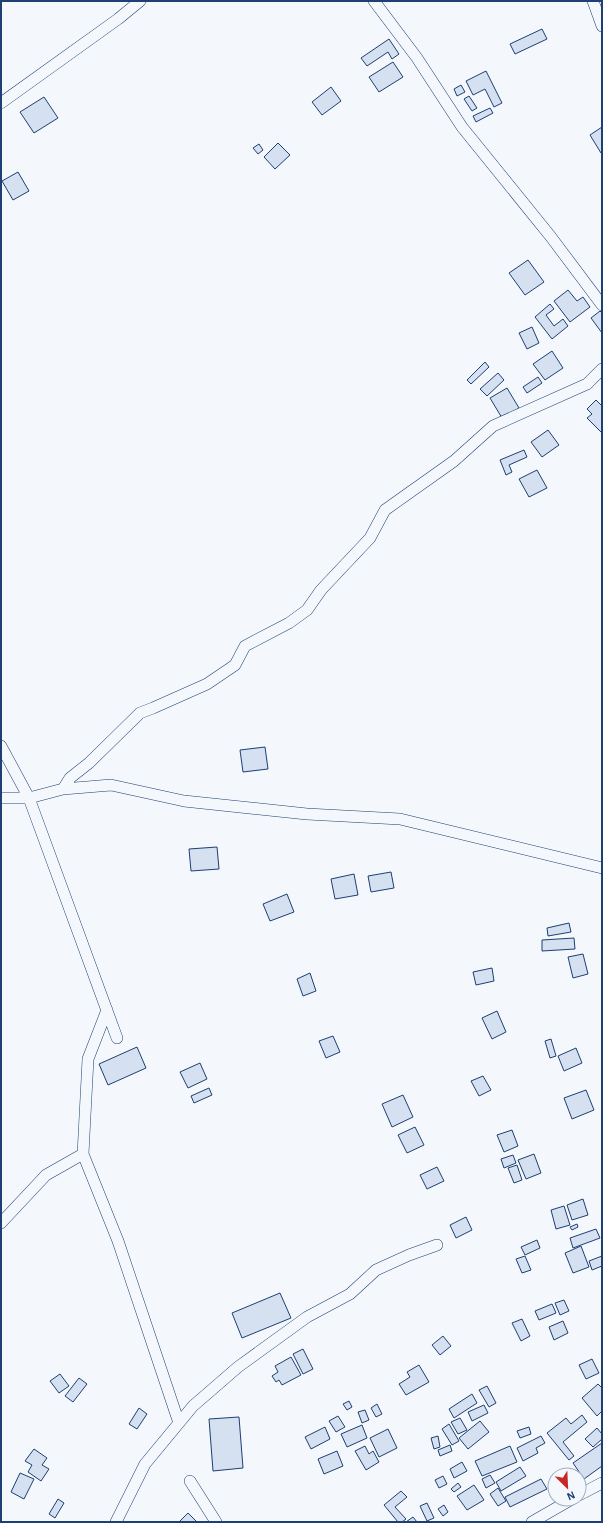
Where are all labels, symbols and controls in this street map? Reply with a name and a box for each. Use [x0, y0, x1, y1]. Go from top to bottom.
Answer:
north arrow [547, 1467, 587, 1507]
text: N [565, 1489, 577, 1502]

